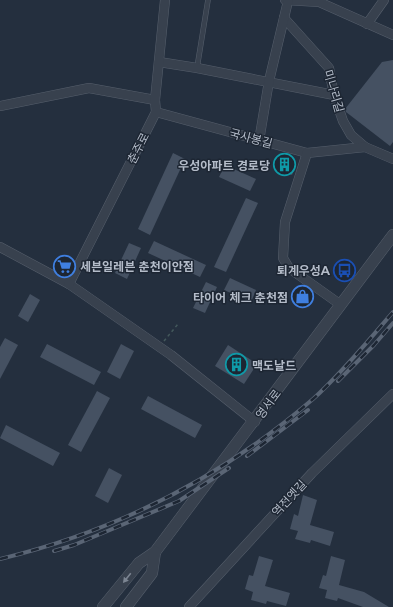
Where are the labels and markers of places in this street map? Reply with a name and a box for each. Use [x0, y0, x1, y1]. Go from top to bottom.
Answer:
building icon: 우성아파트 경로당 [272, 152, 298, 178]
place label: 우성아파트 경로당 [178, 158, 270, 173]
supermarket icon: 세븐일레븐 춘천이안점 [52, 253, 78, 279]
bus stop icon: 퇴계우성A [332, 257, 358, 283]
place label: 세븐일레븐 춘천이안점 [80, 259, 194, 274]
place label: 퇴계우성A [277, 263, 331, 278]
shop icon: 타이어 체크 춘천점 [290, 284, 316, 310]
place label: 타이어 체크 춘천점 [193, 290, 288, 305]
building icon: 맥도날드 [223, 352, 249, 378]
place label: 맥도날드 [252, 358, 296, 373]

